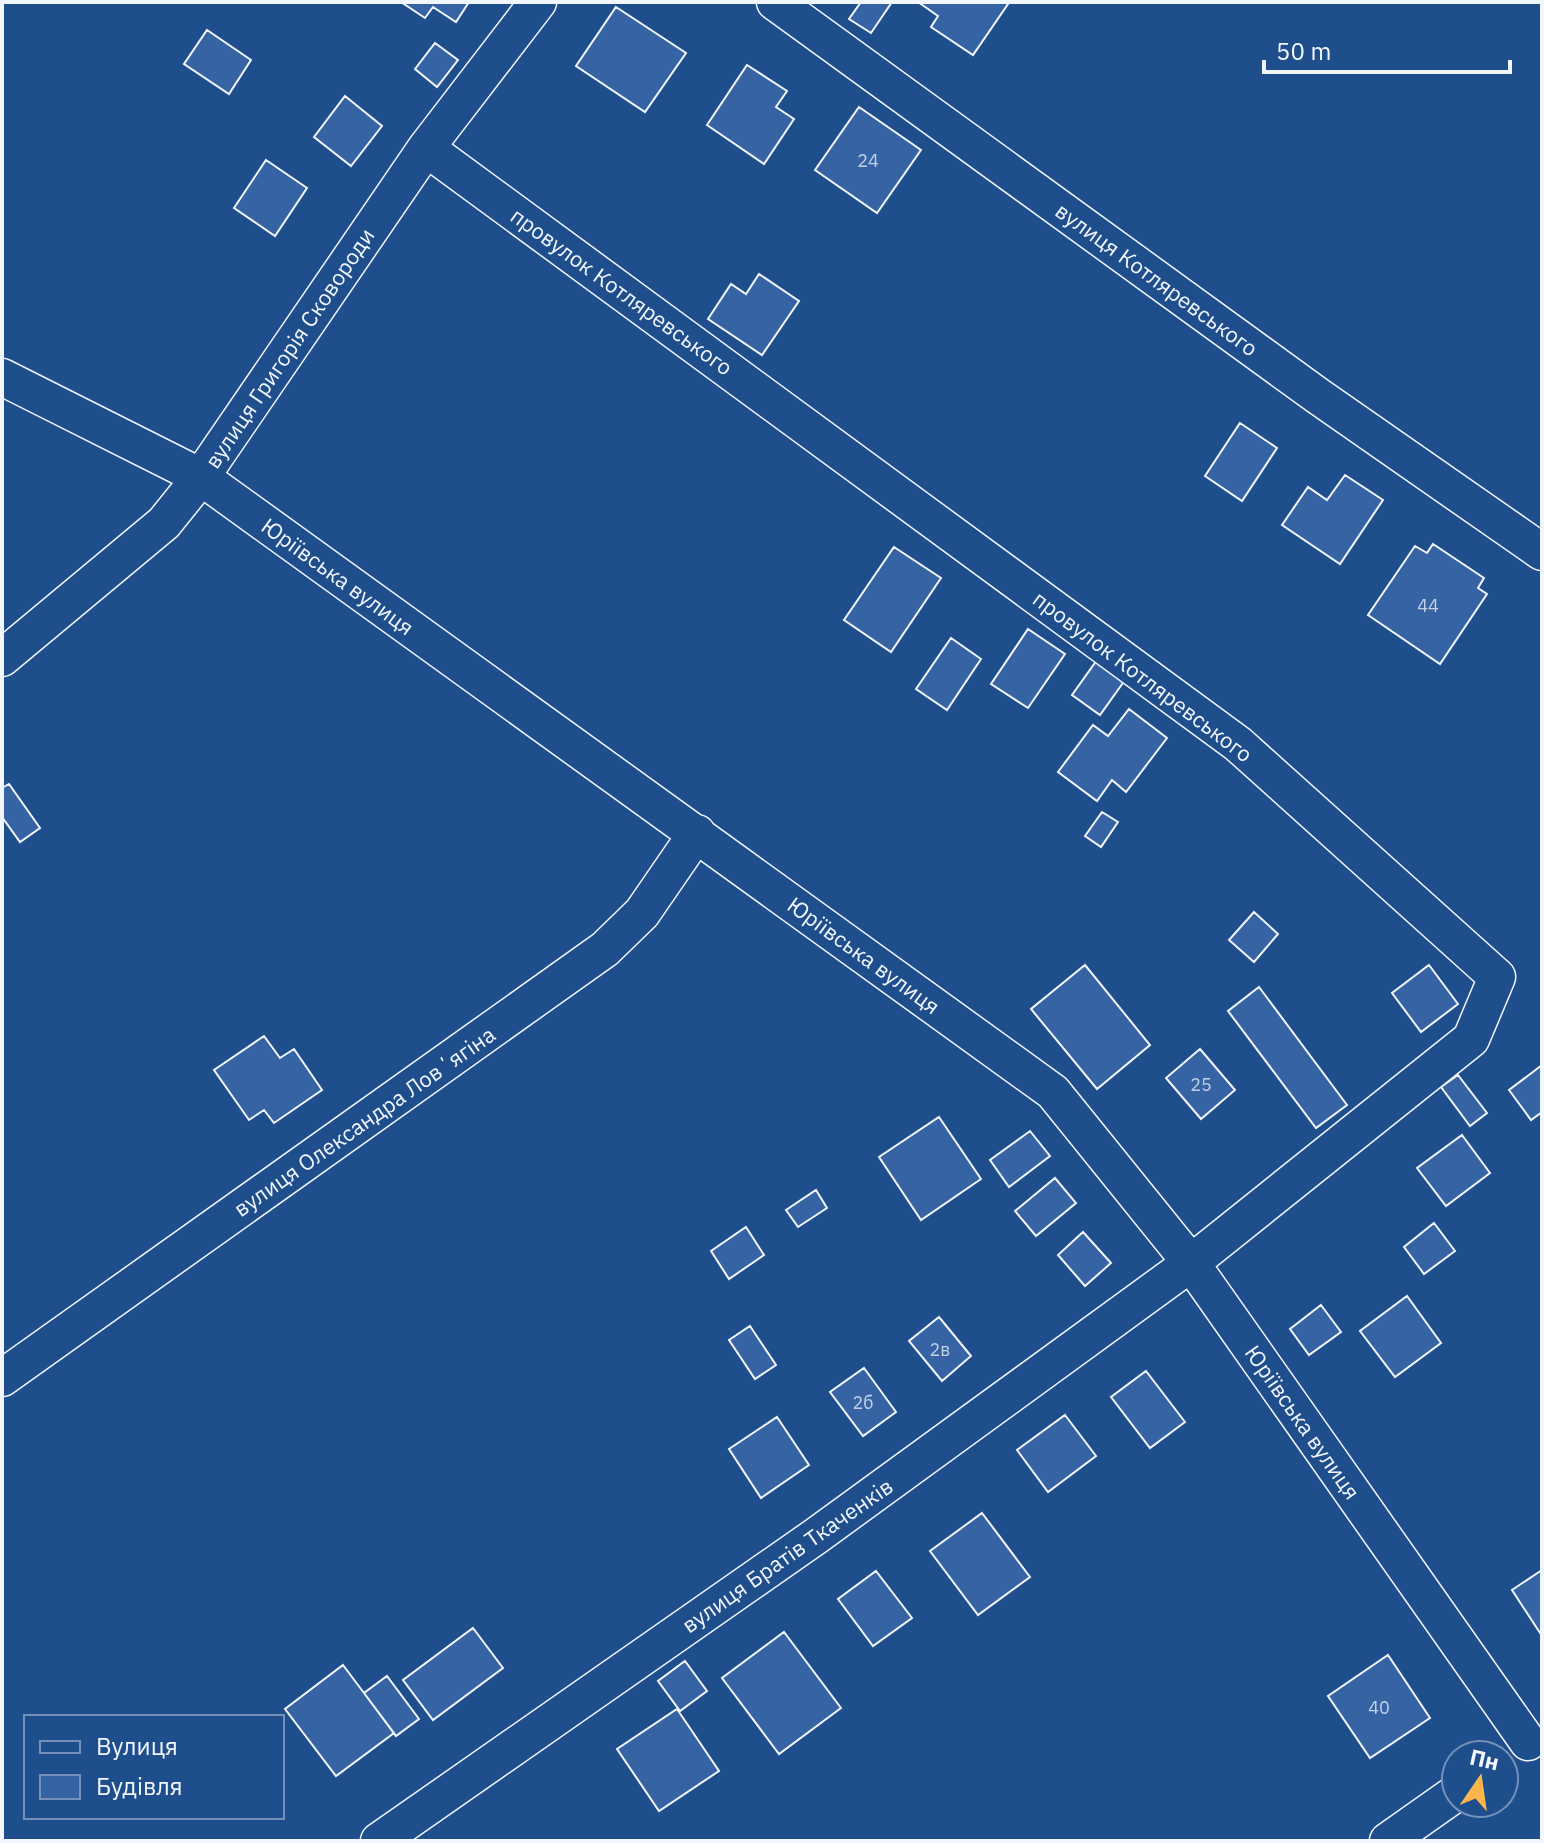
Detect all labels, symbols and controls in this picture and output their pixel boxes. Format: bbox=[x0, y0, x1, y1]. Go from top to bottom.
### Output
scale bar bbox=[1264, 24, 1510, 74]
text: 50 m bbox=[1276, 35, 1331, 67]
house number: 24 bbox=[857, 149, 879, 172]
street label: вулиця Котляревського bbox=[1050, 196, 1264, 362]
street label: провулок Котляревського bbox=[505, 201, 739, 381]
street label: вулиця Григорія Сковороди bbox=[198, 222, 380, 474]
street label: Юріївська вулиця bbox=[256, 511, 420, 641]
street label: провулок Котляревського bbox=[1027, 584, 1259, 768]
house number: 44 bbox=[1417, 594, 1439, 617]
street label: Юріївська вулиця bbox=[782, 890, 946, 1020]
street label: вулиця Олександра Ловʼягіна bbox=[228, 1019, 501, 1223]
house number: 25 bbox=[1190, 1073, 1212, 1096]
house number: 2в bbox=[930, 1338, 950, 1361]
street label: Юріївська вулиця bbox=[1239, 1339, 1367, 1505]
house number: 2б bbox=[853, 1391, 873, 1414]
street label: вулиця Братів Ткаченків bbox=[676, 1471, 898, 1639]
house number: 40 bbox=[1368, 1696, 1390, 1719]
legend bbox=[24, 1715, 284, 1819]
text: Вулиця bbox=[96, 1730, 178, 1762]
north arrow bbox=[1440, 1739, 1520, 1819]
text: Пн bbox=[1467, 1742, 1502, 1776]
text: Будівля bbox=[96, 1770, 183, 1802]

